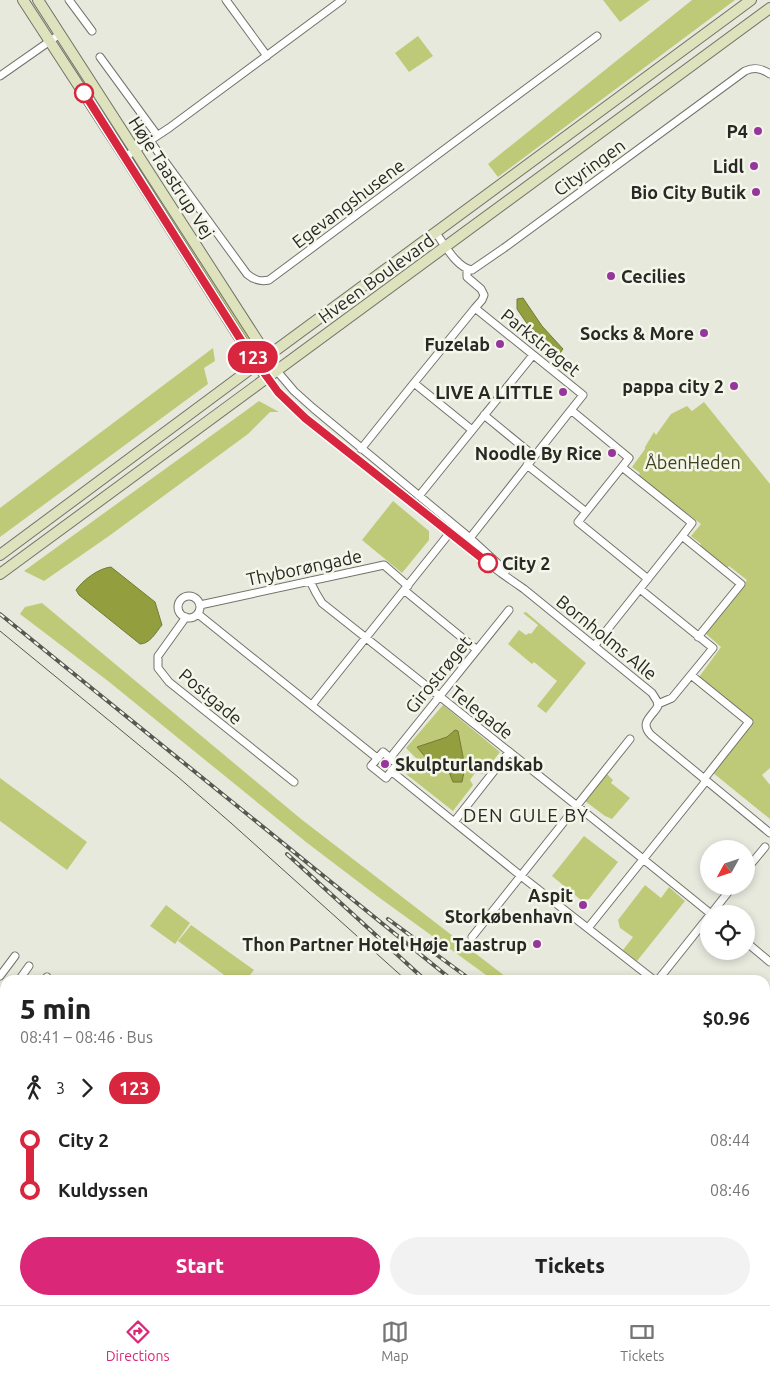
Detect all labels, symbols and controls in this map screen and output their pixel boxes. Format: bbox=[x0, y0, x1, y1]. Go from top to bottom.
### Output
unlabelled marker bbox=[74, 83, 94, 103]
street label: Høje Taastrup Vej bbox=[125, 112, 219, 242]
place label: P4 bbox=[726, 121, 748, 141]
marker: P4 bbox=[752, 125, 764, 137]
street label: Cityringen bbox=[549, 134, 629, 200]
street label: Egevangshusene bbox=[288, 154, 408, 252]
place label: Lidl bbox=[713, 156, 745, 176]
marker: Lidl bbox=[748, 160, 760, 172]
place label: Bio City Butik bbox=[630, 182, 746, 202]
marker: Bio City Butik bbox=[750, 186, 762, 198]
street label: Hveen Boulevard bbox=[314, 229, 438, 327]
place label: Cecilies bbox=[621, 266, 686, 286]
marker: Cecilies bbox=[605, 270, 617, 282]
street label: Parkstrøget bbox=[498, 304, 584, 380]
place label: Socks & More bbox=[580, 323, 694, 343]
marker: Socks & More bbox=[698, 327, 710, 339]
place label: Fuzelab bbox=[425, 334, 490, 354]
marker: Fuzelab bbox=[494, 338, 506, 350]
line badge: 123 bbox=[224, 341, 282, 373]
text: 123 bbox=[238, 347, 268, 367]
place label: pappa city 2 bbox=[622, 376, 724, 396]
marker: pappa city 2 bbox=[728, 380, 740, 392]
place label: LIVE A LITTLE bbox=[435, 382, 553, 402]
marker: LIVE A LITTLE bbox=[557, 386, 569, 398]
place label: Noodle By Rice bbox=[475, 443, 602, 463]
marker: Noodle By Rice bbox=[606, 447, 618, 459]
park label: ÅbenHeden bbox=[645, 452, 741, 472]
street label: Thyborøngade bbox=[244, 545, 364, 589]
marker: City 2 bbox=[478, 553, 498, 573]
place label: City 2 bbox=[502, 553, 550, 573]
street label: Bornholms Alle bbox=[553, 590, 661, 684]
street label: Girostrøget bbox=[401, 631, 475, 717]
street label: Postgade bbox=[175, 664, 247, 728]
street label: Telegade bbox=[447, 681, 517, 743]
place label: Skulpturlandskab bbox=[395, 754, 543, 774]
marker: Skulpturlandskab bbox=[379, 758, 391, 770]
district label: DEN GULE BY bbox=[463, 804, 589, 826]
north arrow bbox=[700, 840, 755, 895]
map controls bbox=[700, 840, 755, 960]
place label: Aspit Storkøbenhavn bbox=[445, 885, 573, 926]
marker: Aspit Storkøbenhavn bbox=[577, 899, 589, 911]
button: locate bbox=[700, 905, 755, 960]
place label: Thon Partner Hotel Høje Taastrup bbox=[242, 934, 527, 954]
marker: Thon Partner Hotel Høje Taastrup bbox=[531, 938, 543, 950]
text: 5 min bbox=[20, 993, 91, 1024]
text: $0.96 bbox=[702, 1007, 750, 1029]
text: 08:41 – 08:46 · Bus bbox=[20, 1028, 153, 1046]
icon: walk bbox=[20, 1074, 48, 1102]
icon: forward bbox=[73, 1074, 101, 1102]
text: 123 bbox=[119, 1078, 150, 1098]
text: 3 bbox=[56, 1079, 65, 1097]
text: City 2 bbox=[58, 1129, 109, 1151]
text: 08:44 bbox=[710, 1131, 750, 1149]
text: Kuldyssen bbox=[58, 1179, 148, 1201]
text: 08:46 bbox=[710, 1181, 750, 1199]
button: Start bbox=[20, 1237, 380, 1295]
button: Tickets bbox=[390, 1237, 750, 1295]
tab: Directions bbox=[106, 1318, 170, 1364]
tab: Map bbox=[381, 1318, 409, 1364]
tab: Tickets bbox=[620, 1318, 664, 1364]

